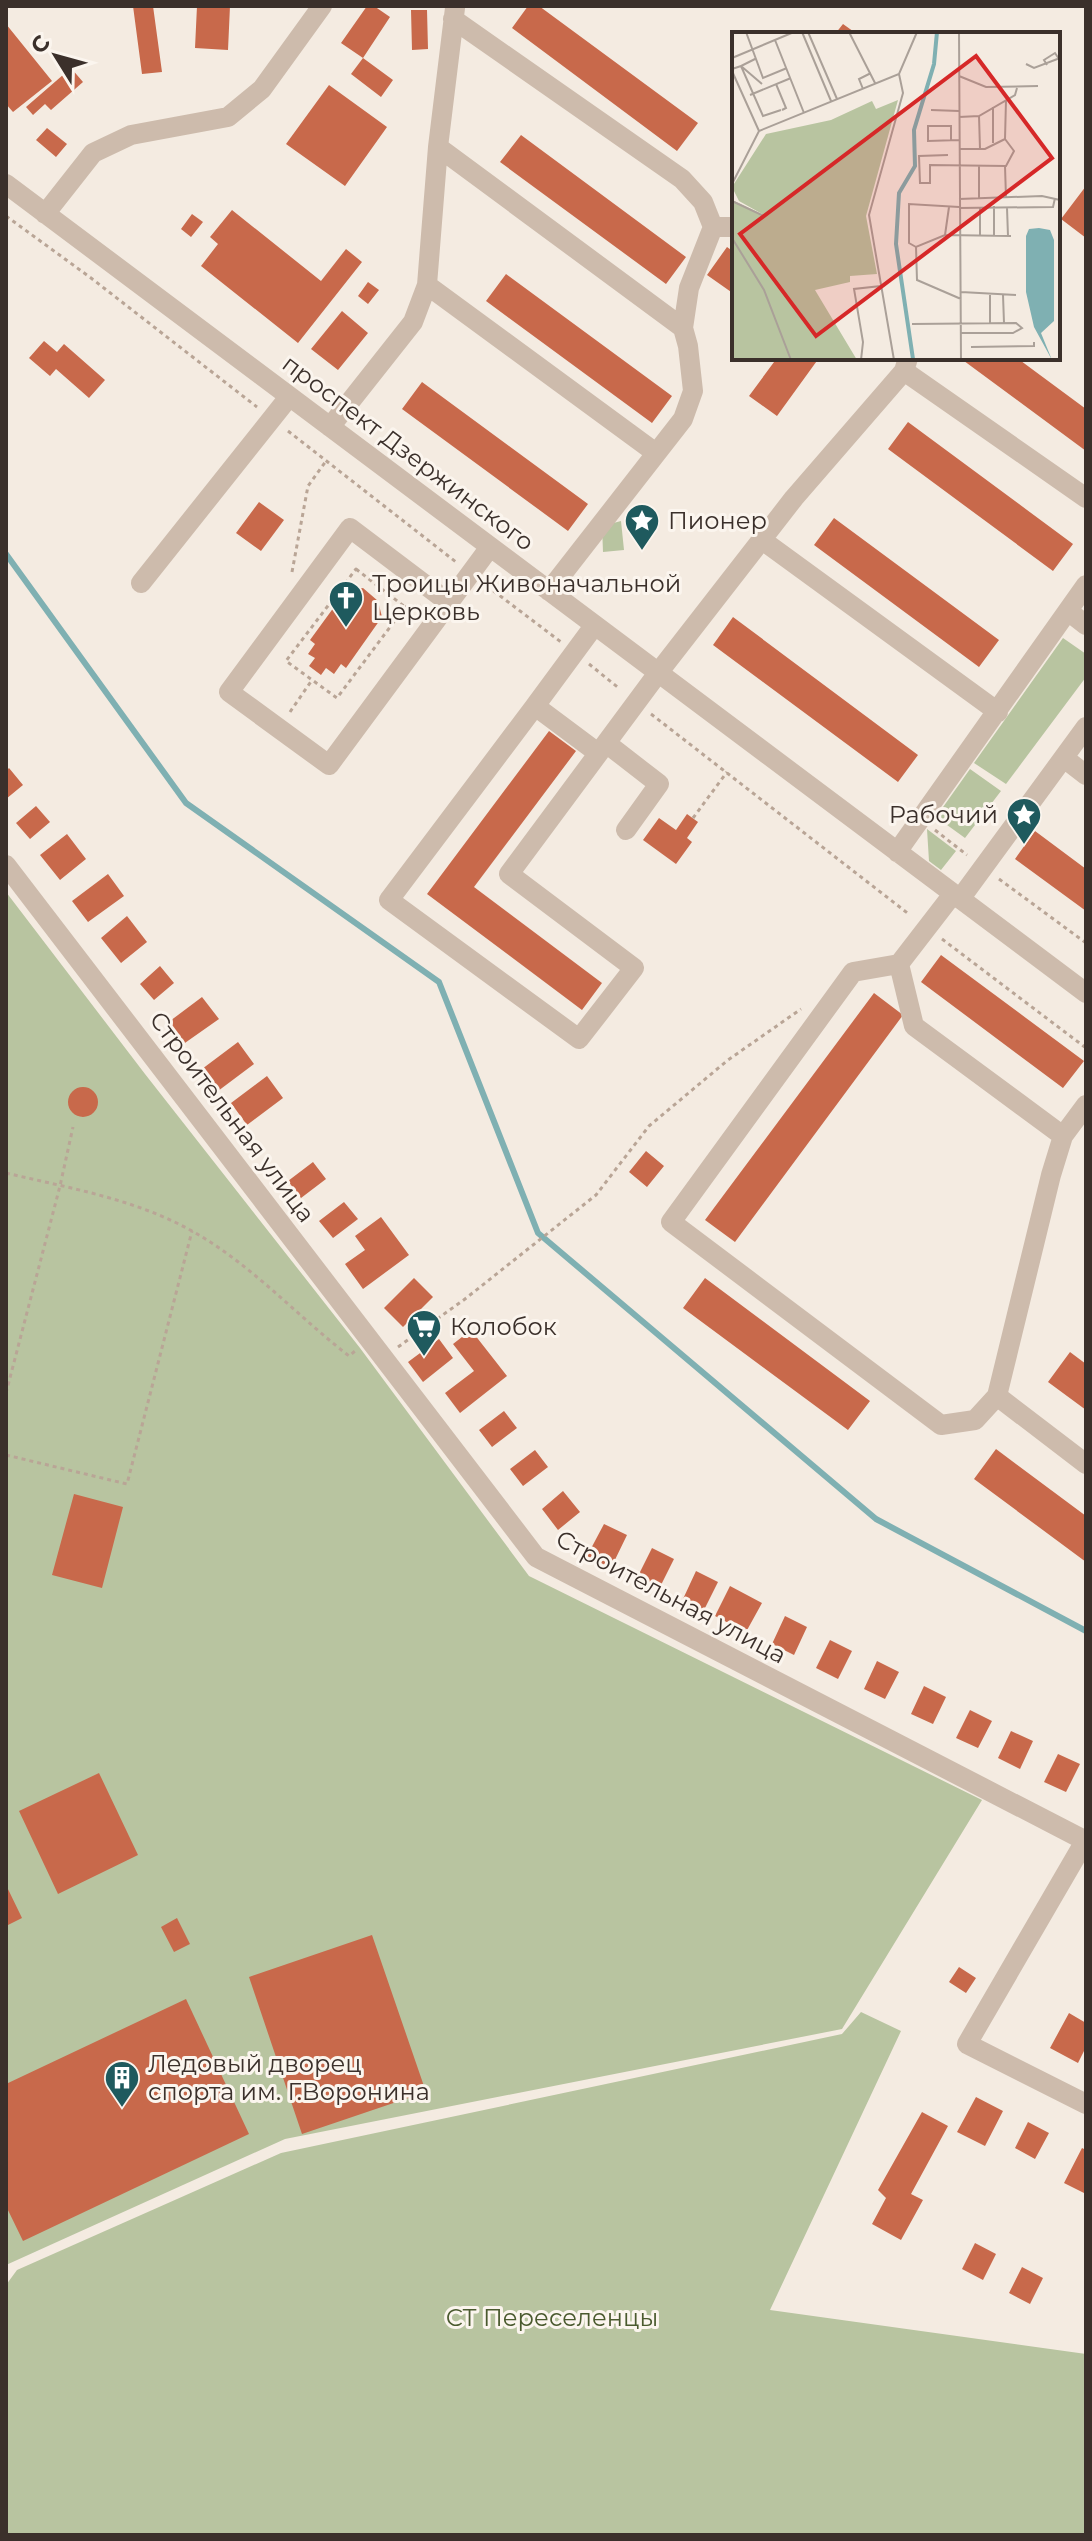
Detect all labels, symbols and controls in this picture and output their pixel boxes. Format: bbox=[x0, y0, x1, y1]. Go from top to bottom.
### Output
north arrow bbox=[16, 16, 96, 96]
text: С bbox=[25, 30, 56, 59]
inset map bbox=[732, 32, 1060, 360]
street label: проспект Дзержинского bbox=[277, 349, 540, 557]
place icon: Пионер bbox=[623, 502, 661, 552]
place label: Пионер bbox=[668, 506, 767, 535]
place label: Троицы Живоначальной Церковь bbox=[372, 569, 681, 626]
church icon: Троицы Живоначальной Церковь bbox=[327, 579, 365, 629]
place icon: Рабочий bbox=[1005, 796, 1043, 846]
place label: Рабочий bbox=[889, 800, 998, 829]
street label: Строительная улица bbox=[144, 1006, 321, 1228]
supermarket icon: Колобок bbox=[405, 1308, 443, 1358]
place label: Колобок bbox=[450, 1312, 557, 1341]
street label: Строительная улица bbox=[551, 1524, 791, 1670]
place label: Ледовый дворец спорта им. Г.Воронина bbox=[148, 2049, 430, 2106]
building icon: Ледовый дворец спорта им. Г.Воронина bbox=[103, 2059, 141, 2109]
park label: СТ Переселенцы bbox=[446, 2303, 658, 2332]

